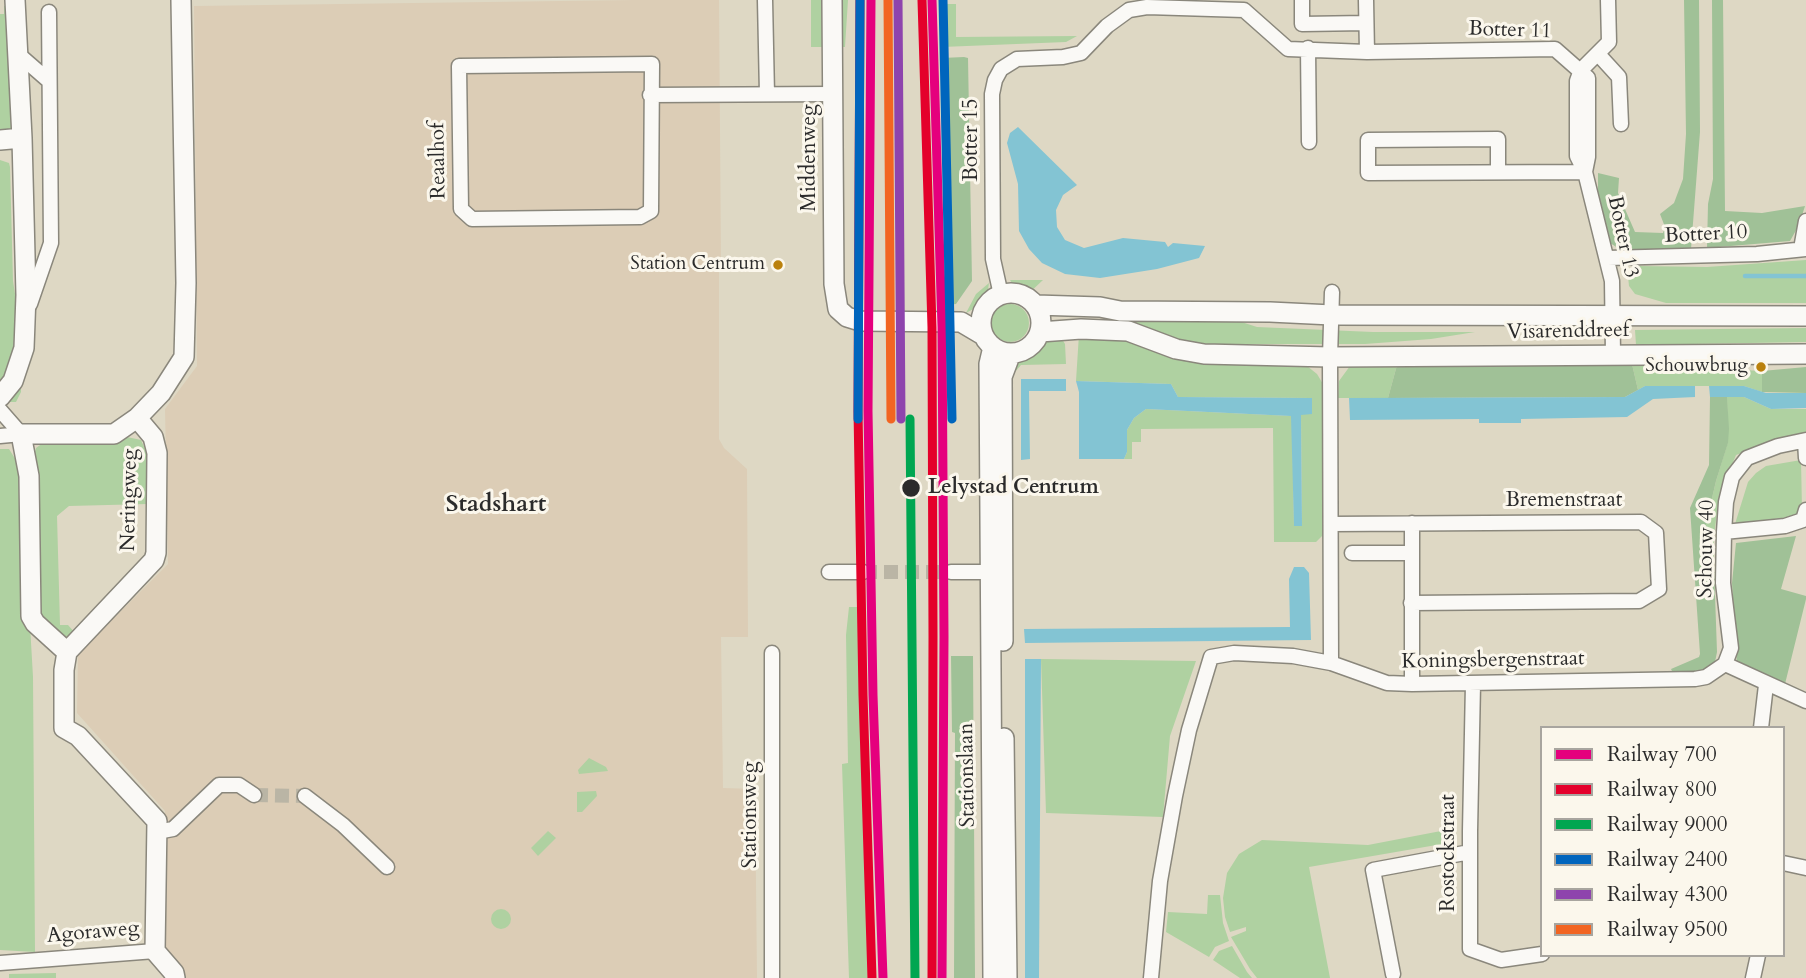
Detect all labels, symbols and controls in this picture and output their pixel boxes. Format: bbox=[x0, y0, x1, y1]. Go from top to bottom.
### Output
street label: Botter 11 bbox=[1468, 17, 1552, 45]
street label: Botter 15 bbox=[959, 98, 985, 182]
street label: Middenweg bbox=[797, 104, 823, 212]
street label: Reaalhof bbox=[426, 122, 452, 200]
street label: Botter 13 bbox=[1601, 194, 1643, 280]
street label: Botter 10 bbox=[1664, 220, 1748, 250]
place label: Station Centrum bbox=[630, 254, 765, 276]
marker: Station Centrum bbox=[771, 258, 785, 272]
street label: Visarenddreef bbox=[1507, 318, 1629, 346]
place label: Schouwbrug bbox=[1645, 356, 1748, 378]
marker: Schouwbrug bbox=[1754, 360, 1768, 374]
street label: Neringweg bbox=[117, 448, 143, 552]
place label: Lelystad Centrum bbox=[928, 475, 1099, 501]
marker: Lelystad Centrum bbox=[900, 477, 922, 499]
street label: Bremenstraat bbox=[1506, 488, 1622, 514]
district label: Stadshart bbox=[446, 491, 546, 519]
street label: Schouw 40 bbox=[1694, 500, 1720, 598]
street label: Koningsbergenstraat bbox=[1401, 647, 1585, 675]
street label: Stationslaan bbox=[954, 723, 982, 827]
legend bbox=[1540, 726, 1785, 957]
text: Railway 700 bbox=[1607, 740, 1717, 769]
street label: Stationsweg bbox=[738, 761, 764, 869]
text: Railway 800 bbox=[1607, 775, 1717, 804]
street label: Rostockstraat bbox=[1436, 794, 1462, 912]
text: Railway 9000 bbox=[1607, 810, 1728, 839]
text: Railway 2400 bbox=[1607, 845, 1728, 874]
text: Railway 4300 bbox=[1607, 880, 1728, 909]
text: Railway 9500 bbox=[1607, 915, 1728, 944]
street label: Agoraweg bbox=[46, 916, 140, 950]

